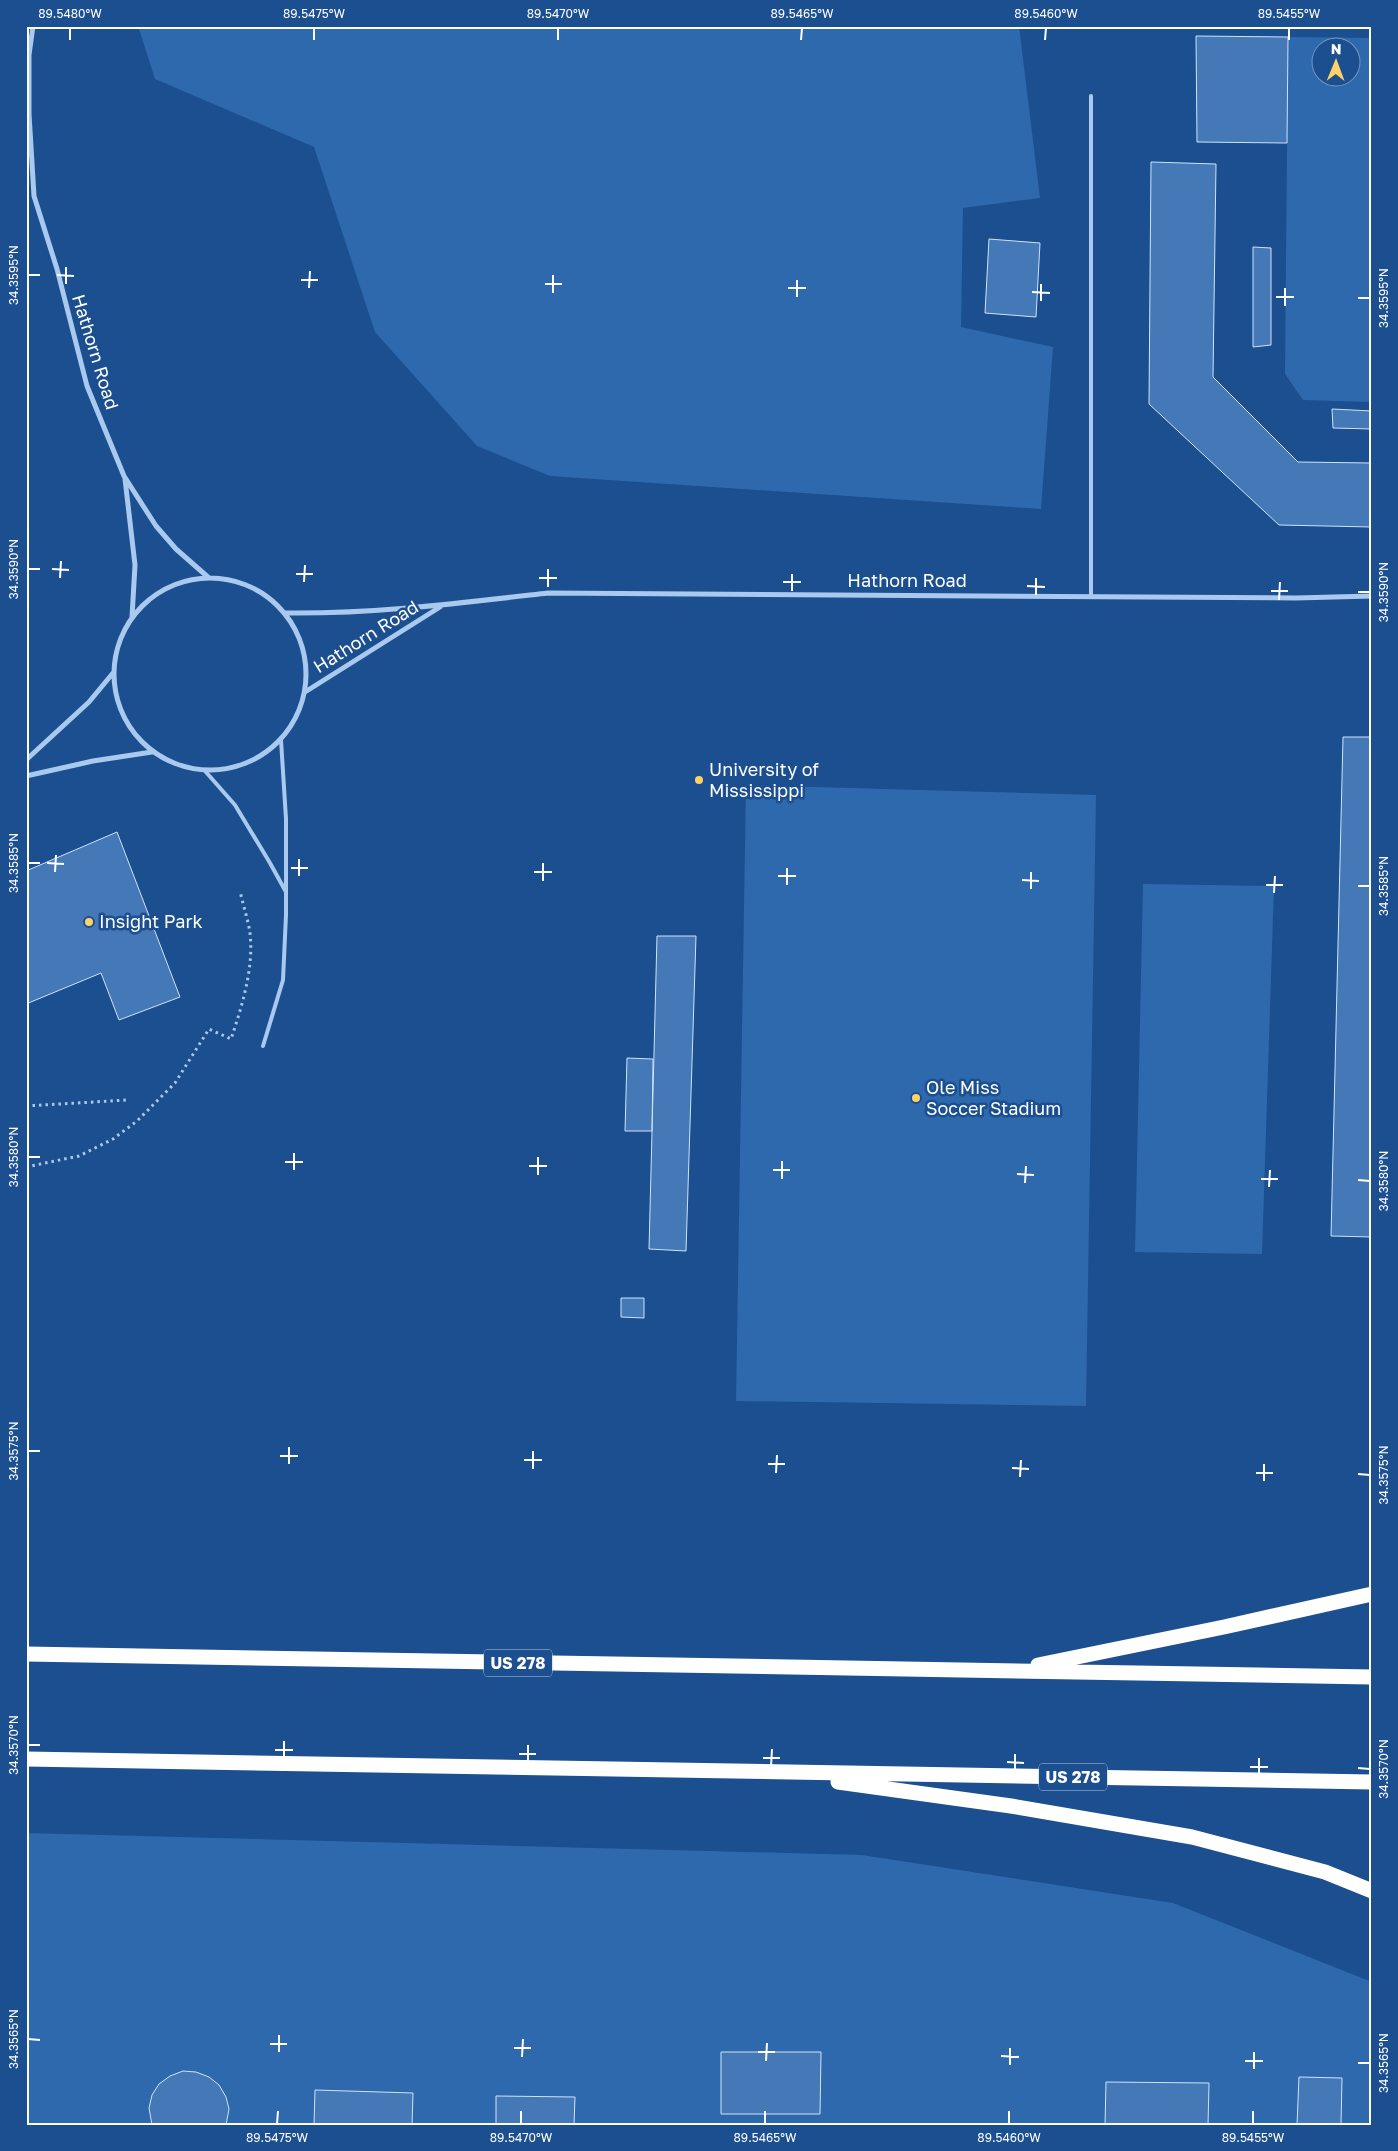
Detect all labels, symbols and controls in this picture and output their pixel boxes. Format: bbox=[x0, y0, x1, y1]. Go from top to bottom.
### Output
text: 89.5480°W bbox=[38, 6, 102, 21]
text: 89.5475°W bbox=[283, 6, 345, 21]
text: 89.5470°W bbox=[527, 6, 590, 21]
text: 89.5465°W bbox=[771, 6, 834, 21]
text: 89.5460°W bbox=[1014, 6, 1078, 21]
text: 89.5455°W bbox=[1258, 6, 1321, 21]
north arrow bbox=[1310, 38, 1360, 88]
text: N bbox=[1331, 40, 1342, 57]
text: 34.3595°N bbox=[6, 245, 21, 305]
text: 34.3595°N bbox=[1376, 268, 1391, 328]
street label: Hathorn Road bbox=[68, 291, 124, 412]
text: 34.3590°N bbox=[6, 539, 21, 599]
text: 34.3590°N bbox=[1376, 562, 1391, 622]
street label: Hathorn Road bbox=[847, 569, 967, 591]
street label: Hathorn Road bbox=[309, 595, 422, 677]
place label: University of Mississippi bbox=[709, 758, 819, 801]
marker: University of Mississippi bbox=[693, 774, 705, 786]
text: 34.3585°N bbox=[6, 833, 21, 893]
text: 34.3585°N bbox=[1376, 856, 1391, 916]
place label: Insight Park bbox=[99, 910, 203, 932]
marker: Insight Park bbox=[83, 916, 95, 928]
place label: Ole Miss Soccer Stadium bbox=[926, 1076, 1061, 1119]
marker: Ole Miss Soccer Stadium bbox=[910, 1092, 922, 1104]
text: 34.3580°N bbox=[6, 1127, 21, 1187]
text: 34.3580°N bbox=[1376, 1151, 1391, 1211]
text: 34.3575°N bbox=[6, 1421, 21, 1481]
text: 34.3575°N bbox=[1376, 1445, 1391, 1505]
road number: US 278 bbox=[484, 1650, 552, 1676]
text: 34.3570°N bbox=[6, 1715, 21, 1775]
text: 34.3570°N bbox=[1376, 1739, 1391, 1799]
road number: US 278 bbox=[1039, 1764, 1107, 1790]
text: 34.3565°N bbox=[6, 2009, 21, 2069]
text: 34.3565°N bbox=[1376, 2033, 1391, 2093]
text: 89.5475°W bbox=[246, 2130, 308, 2145]
text: 89.5470°W bbox=[490, 2130, 553, 2145]
text: 89.5465°W bbox=[734, 2130, 797, 2145]
text: 89.5460°W bbox=[977, 2130, 1041, 2145]
text: 89.5455°W bbox=[1222, 2130, 1285, 2145]

